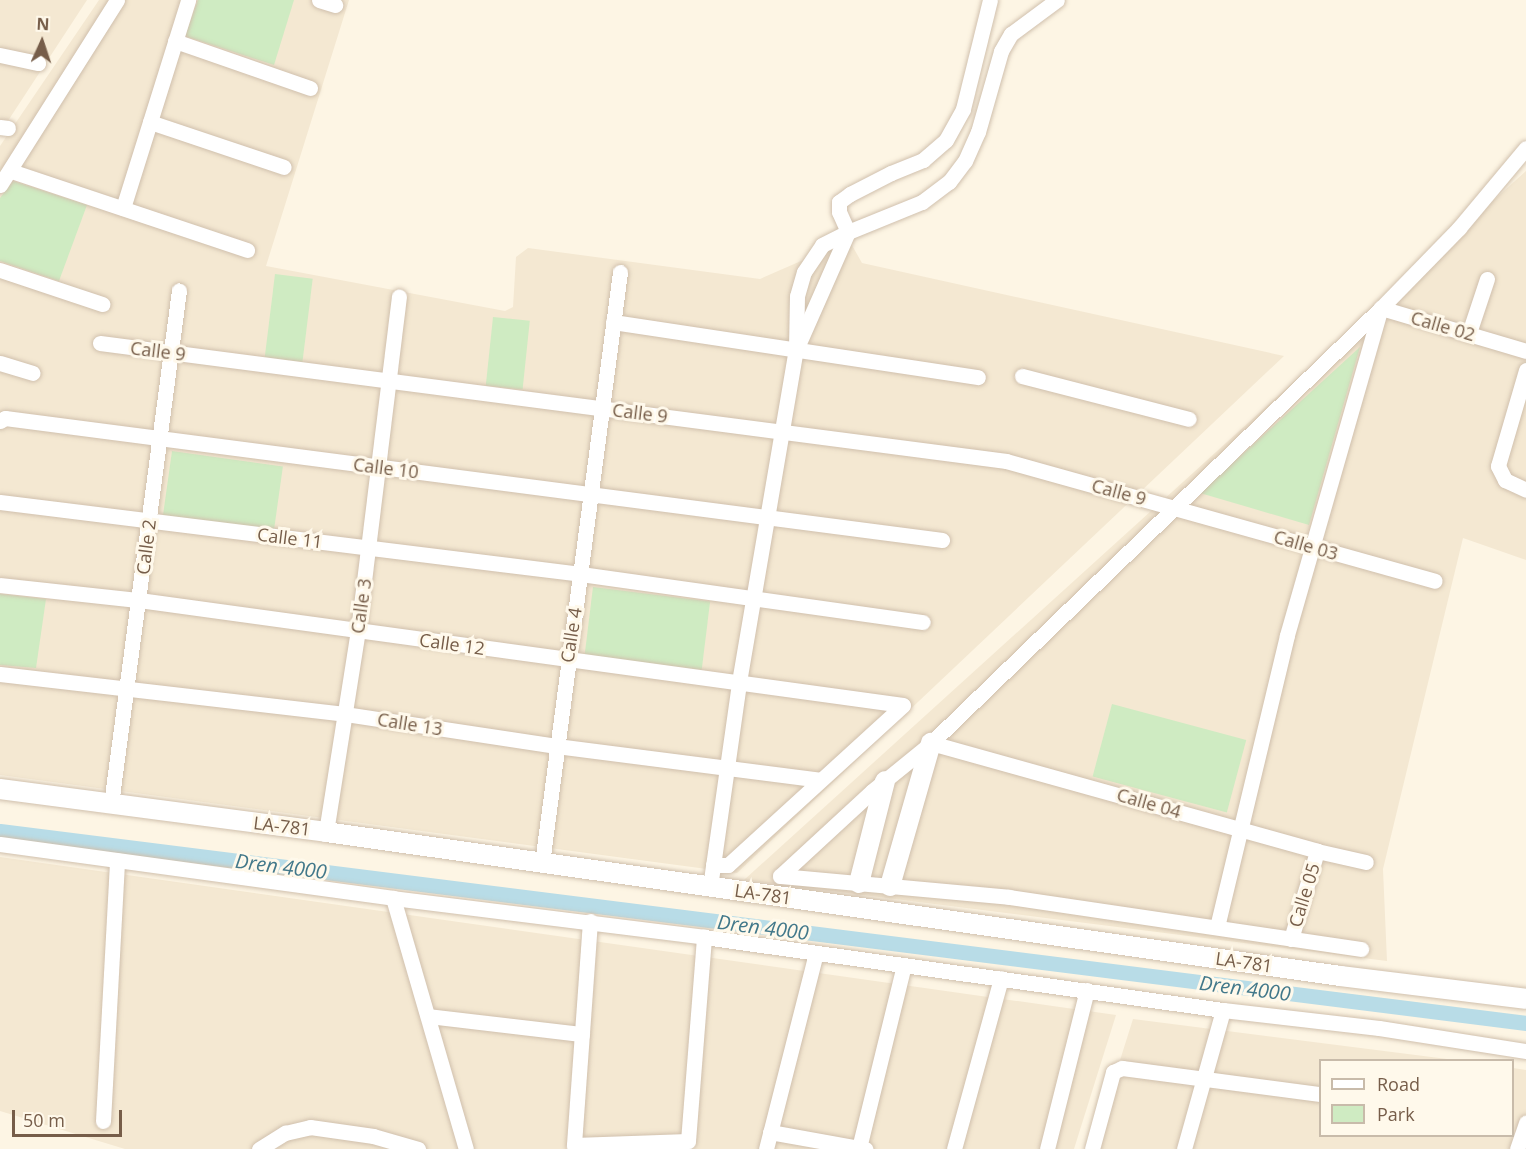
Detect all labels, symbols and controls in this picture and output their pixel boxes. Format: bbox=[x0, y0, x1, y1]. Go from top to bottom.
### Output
north arrow bbox=[12, 12, 72, 72]
text: N bbox=[36, 13, 50, 35]
street label: Calle 02 bbox=[1408, 307, 1478, 345]
street label: Calle 9 bbox=[129, 337, 187, 365]
street label: Calle 9 bbox=[611, 399, 669, 427]
street label: Calle 10 bbox=[352, 453, 420, 483]
street label: Calle 9 bbox=[1089, 474, 1149, 510]
street label: Calle 2 bbox=[132, 518, 160, 576]
street label: Calle 11 bbox=[256, 523, 324, 553]
street label: Calle 03 bbox=[1271, 526, 1341, 564]
street label: Calle 3 bbox=[346, 577, 376, 635]
street label: Calle 4 bbox=[556, 606, 586, 664]
street label: Calle 12 bbox=[418, 629, 486, 659]
street label: Calle 13 bbox=[376, 708, 444, 740]
street label: Calle 04 bbox=[1114, 784, 1184, 822]
street label: LA-781 bbox=[252, 812, 312, 840]
water label: Dren 4000 bbox=[234, 848, 328, 884]
street label: Calle 05 bbox=[1284, 860, 1324, 930]
street label: LA-781 bbox=[733, 879, 793, 909]
water label: Dren 4000 bbox=[716, 909, 810, 945]
street label: LA-781 bbox=[1214, 947, 1274, 977]
water label: Dren 4000 bbox=[1198, 970, 1292, 1006]
legend bbox=[1319, 1059, 1514, 1137]
text: Road bbox=[1377, 1072, 1420, 1096]
scale bar bbox=[15, 1098, 124, 1136]
text: Park bbox=[1377, 1102, 1415, 1126]
text: 50 m bbox=[23, 1108, 65, 1132]

